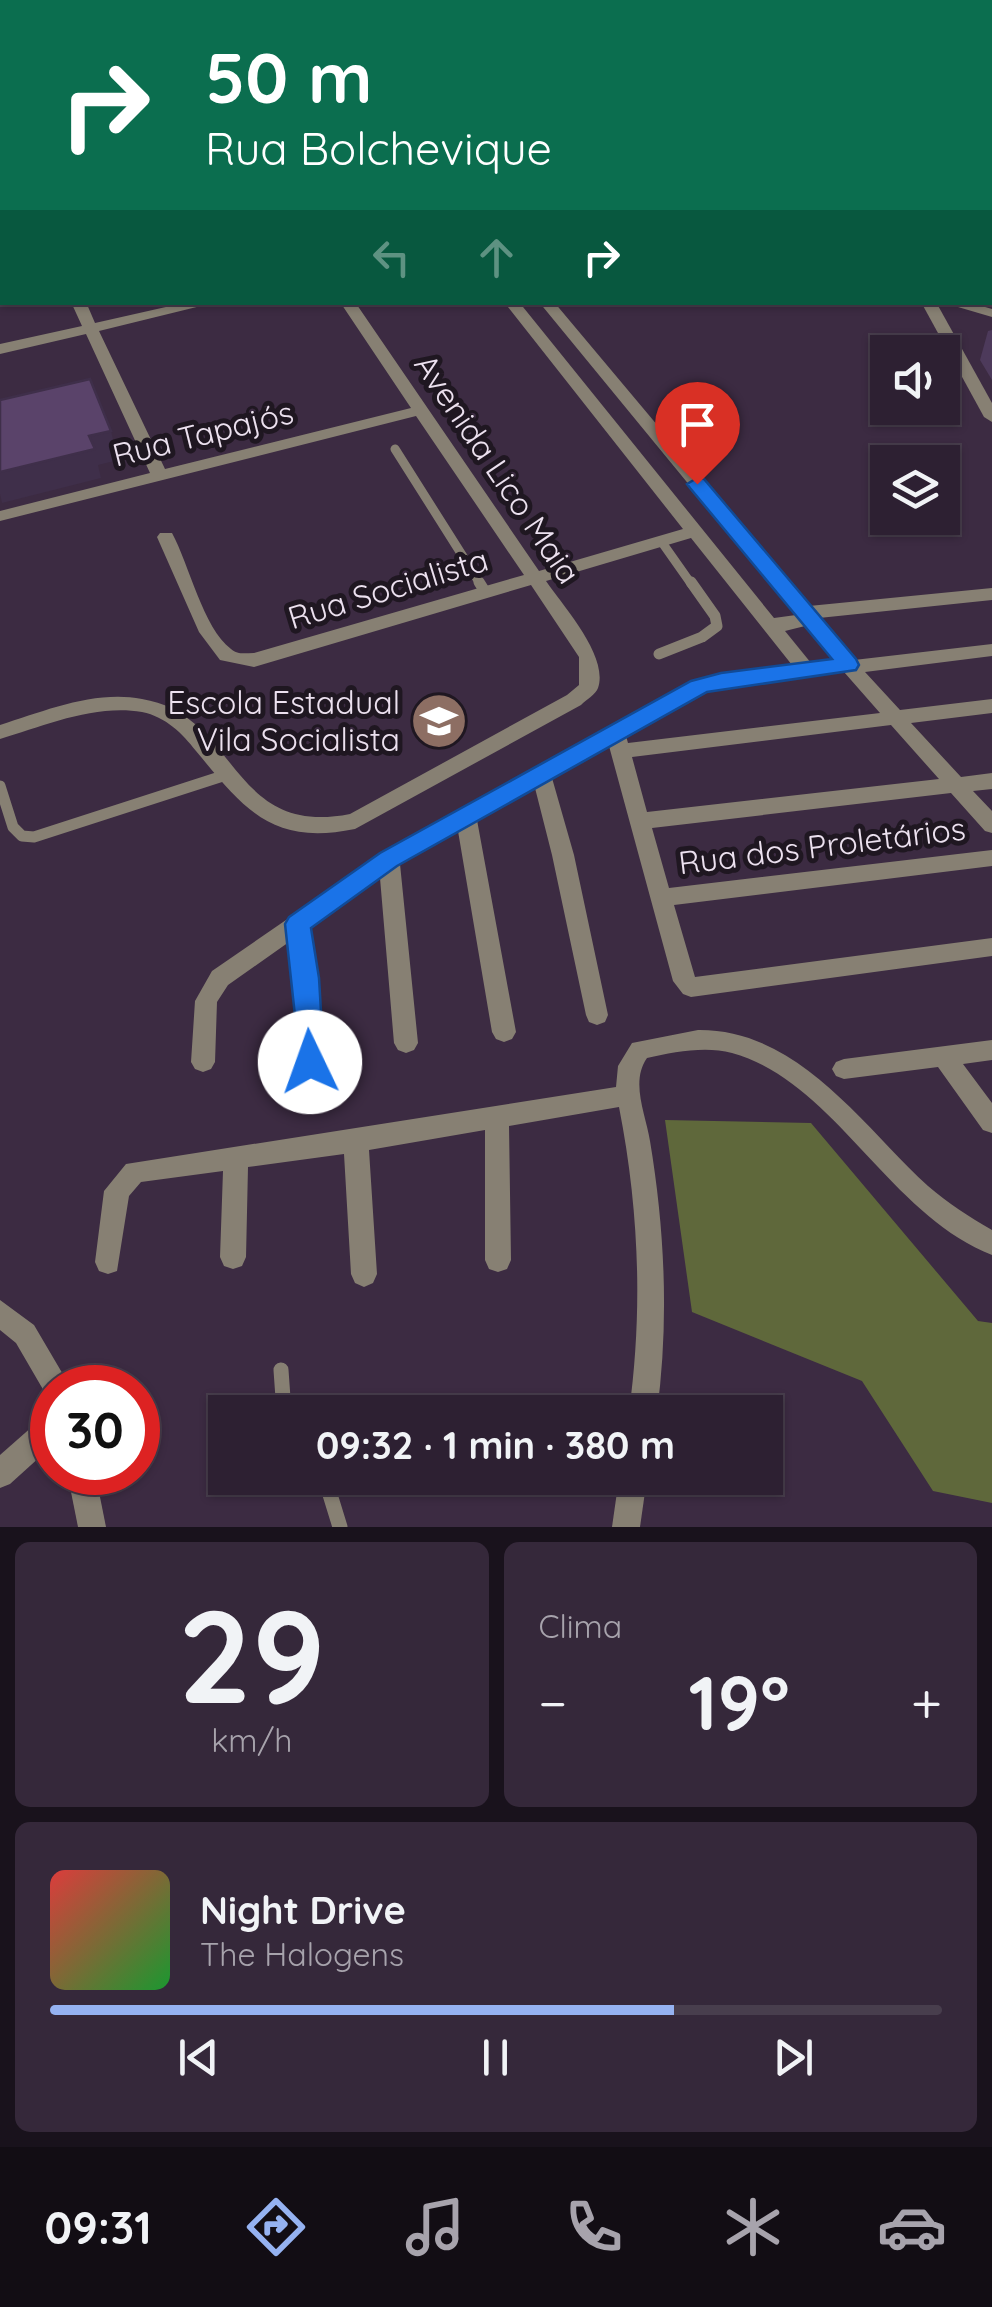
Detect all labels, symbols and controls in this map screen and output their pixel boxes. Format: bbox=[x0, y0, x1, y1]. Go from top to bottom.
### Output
text: 50 m bbox=[205, 33, 372, 121]
icon: right bbox=[40, 40, 170, 170]
text: Rua Bolchevique bbox=[205, 120, 552, 176]
icon: left bbox=[364, 230, 419, 285]
icon: ahead bbox=[469, 230, 524, 285]
icon: right bbox=[574, 230, 629, 285]
map controls bbox=[870, 335, 960, 535]
button: sound bbox=[870, 335, 960, 425]
street label: Avenida Lico Maia bbox=[406, 346, 589, 591]
pin bbox=[655, 382, 740, 485]
street label: Rua Tapajós bbox=[108, 391, 297, 475]
icon: arrive bbox=[670, 397, 725, 452]
button: layers bbox=[870, 445, 960, 535]
street label: Rua Socialista bbox=[283, 539, 493, 637]
place label: Escola Estadual Vila Socialista bbox=[167, 682, 400, 759]
school or university icon: Escola Estadual Vila Socialista bbox=[409, 691, 469, 751]
street label: Rua dos Proletários bbox=[676, 808, 968, 882]
position arrow bbox=[258, 1010, 362, 1114]
speed limit sign: 30 bbox=[30, 1365, 160, 1495]
text: 09:32 · 1 min · 380 m bbox=[316, 1421, 675, 1469]
text: 29 bbox=[178, 1573, 326, 1736]
text: Clima bbox=[539, 1606, 622, 1646]
text: 19° bbox=[688, 1655, 790, 1749]
text: − bbox=[539, 1668, 567, 1737]
text: + bbox=[911, 1668, 942, 1737]
text: km/h bbox=[211, 1720, 292, 1760]
text: Night Drive bbox=[200, 1886, 406, 1934]
text: The Halogens bbox=[200, 1934, 404, 1974]
icon: previous bbox=[171, 2030, 226, 2085]
icon: pause bbox=[468, 2030, 523, 2085]
icon: next bbox=[766, 2030, 821, 2085]
icon: directions bbox=[241, 2192, 311, 2262]
icon: music bbox=[400, 2192, 470, 2262]
icon: phone bbox=[559, 2192, 629, 2262]
icon: climate bbox=[718, 2192, 788, 2262]
icon: car bbox=[877, 2192, 947, 2262]
text: 09:31 bbox=[45, 2199, 152, 2255]

